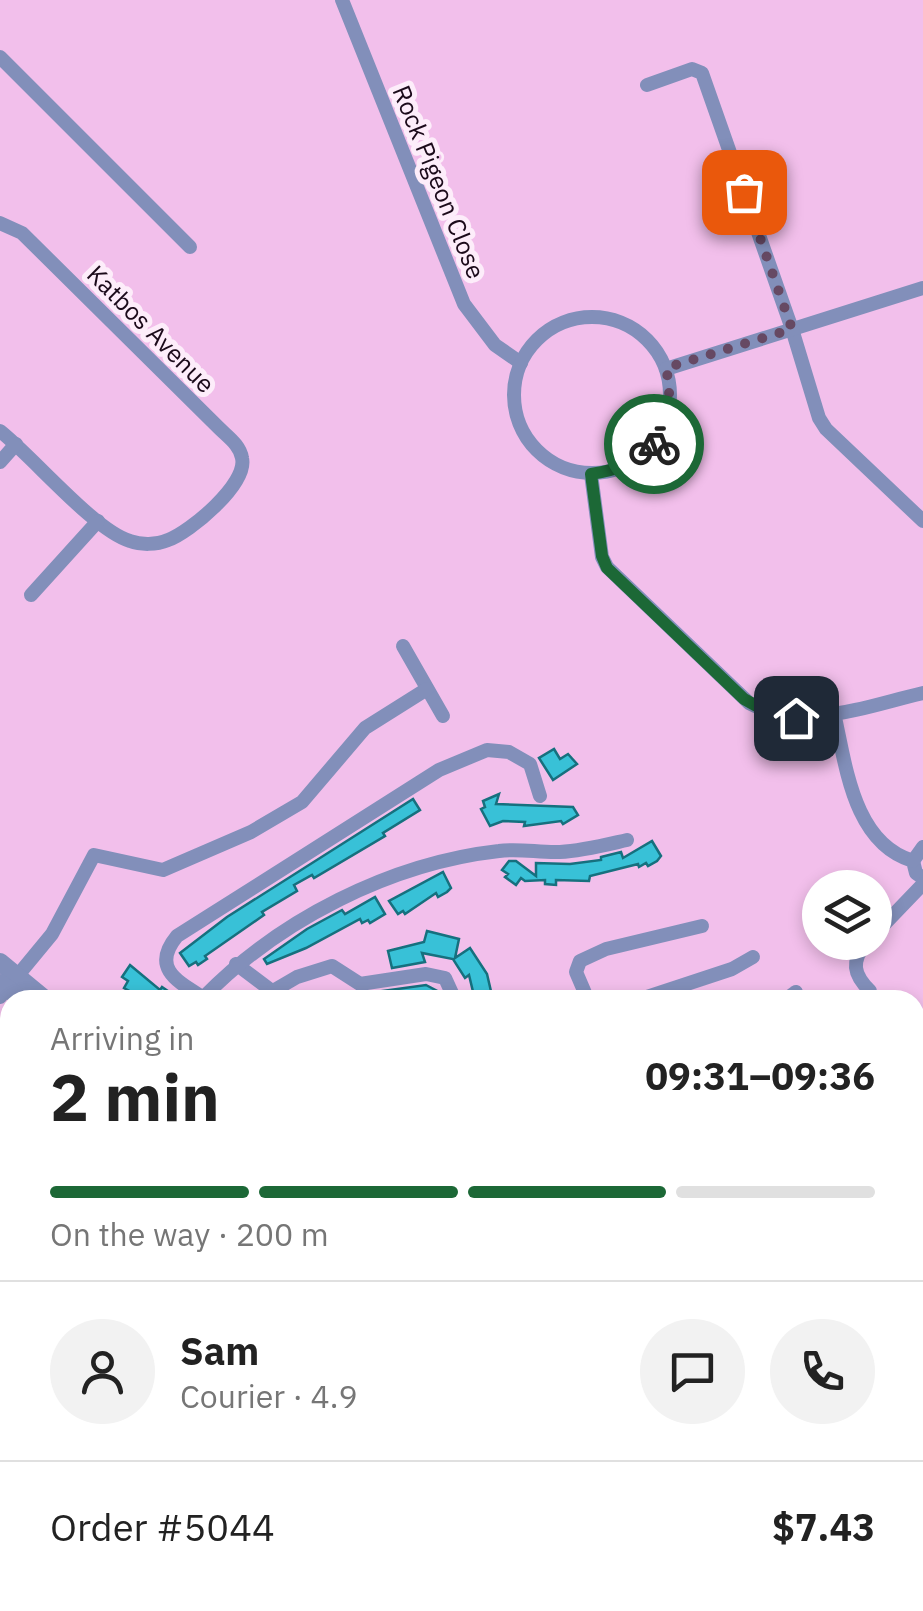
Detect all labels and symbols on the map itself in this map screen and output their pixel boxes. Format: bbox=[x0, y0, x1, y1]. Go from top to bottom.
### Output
street label: Rock Pigeon Close bbox=[386, 80, 493, 283]
pin bbox=[702, 150, 787, 235]
street label: Katbos Avenue bbox=[80, 258, 222, 400]
courier bbox=[604, 394, 704, 494]
pin bbox=[754, 676, 839, 761]

